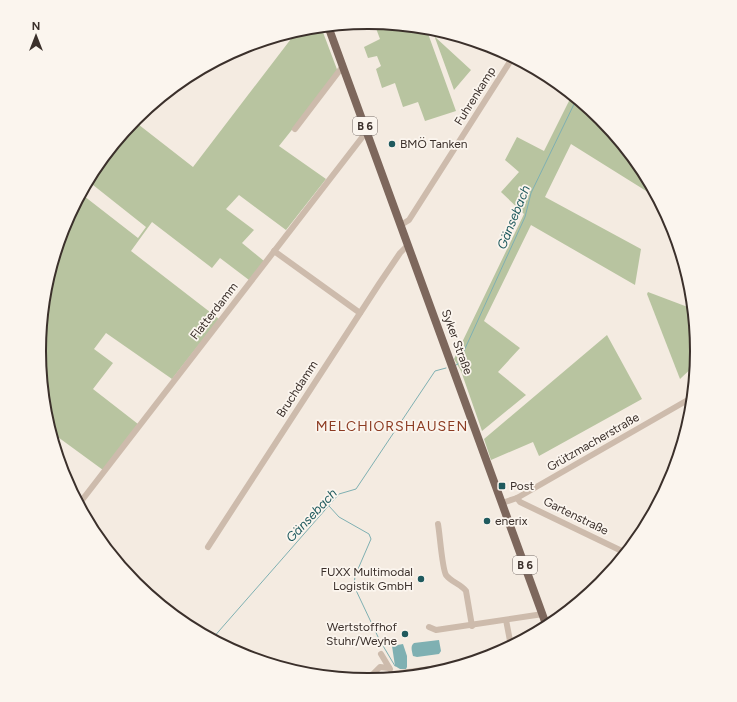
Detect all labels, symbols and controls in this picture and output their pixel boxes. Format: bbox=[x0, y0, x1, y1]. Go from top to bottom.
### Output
north arrow bbox=[16, 16, 56, 56]
text: N bbox=[32, 20, 40, 33]
street label: Fuhrenkamp bbox=[452, 64, 498, 128]
road number: B 6 bbox=[353, 117, 377, 135]
place label: BMÖ Tanken bbox=[400, 137, 468, 151]
marker: BMÖ Tanken bbox=[387, 139, 397, 149]
water label: Gänsebach bbox=[494, 183, 533, 251]
street label: Flatterdamm bbox=[187, 280, 241, 342]
street label: Syker Straße bbox=[439, 307, 475, 377]
street label: Bruchdamm bbox=[273, 358, 321, 420]
street label: Grützmacherstraße bbox=[544, 410, 642, 474]
district label: MELCHIORSHAUSEN bbox=[316, 418, 468, 435]
place label: Post bbox=[510, 479, 534, 493]
marker: Post bbox=[497, 481, 507, 491]
water label: Gänsebach bbox=[283, 486, 340, 545]
street label: Gartenstraße bbox=[541, 494, 611, 538]
place label: enerix bbox=[495, 514, 528, 528]
marker: enerix bbox=[482, 516, 492, 526]
road number: B 6 bbox=[513, 556, 537, 574]
place label: FUXX Multimodal Logistik GmbH bbox=[321, 565, 413, 593]
marker: FUXX Multimodal Logistik GmbH bbox=[416, 574, 426, 584]
place label: Wertstoffhof Stuhr/Weyhe bbox=[326, 620, 398, 648]
marker: Wertstoffhof Stuhr/Weyhe bbox=[400, 629, 410, 639]

